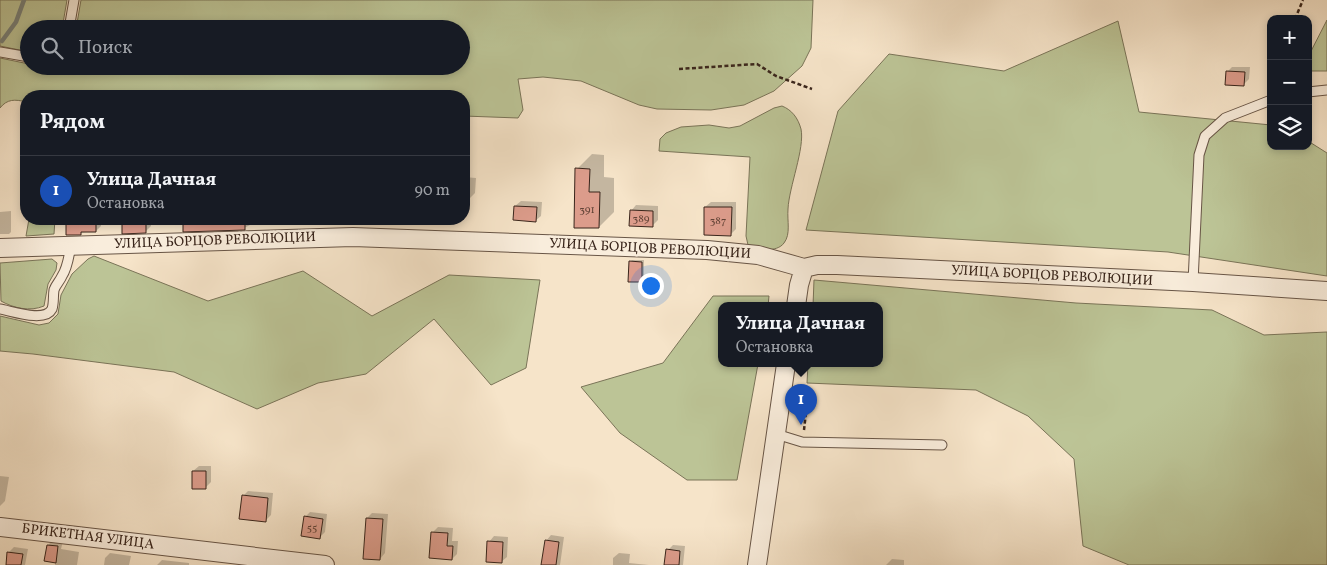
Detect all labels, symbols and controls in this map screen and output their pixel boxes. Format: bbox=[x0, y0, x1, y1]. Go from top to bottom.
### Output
map controls bbox=[1267, 15, 1312, 150]
button: + bbox=[1267, 15, 1312, 60]
search box bbox=[20, 20, 470, 75]
icon: search bbox=[38, 34, 66, 62]
text: Поиск bbox=[78, 35, 132, 61]
button: − bbox=[1267, 60, 1312, 105]
button: layers bbox=[1267, 105, 1312, 150]
text: Рядом bbox=[40, 108, 105, 137]
text: Улица Дачная bbox=[87, 167, 216, 193]
text: 1 bbox=[53, 180, 59, 202]
text: 90 m bbox=[414, 180, 450, 202]
text: Остановка bbox=[87, 193, 165, 215]
house number: 391 bbox=[579, 203, 595, 218]
house number: 389 bbox=[633, 212, 650, 227]
house number: 387 bbox=[710, 214, 726, 229]
street label: УЛИЦА БОРЦОВ РЕВОЛЮЦИИ bbox=[114, 228, 316, 254]
street label: УЛИЦА БОРЦОВ РЕВОЛЮЦИИ bbox=[549, 234, 751, 264]
street label: УЛИЦА БОРЦОВ РЕВОЛЮЦИИ bbox=[951, 261, 1153, 291]
your location bbox=[638, 273, 664, 299]
popup bbox=[718, 302, 883, 367]
text: Улица Дачная bbox=[736, 311, 865, 337]
text: Остановка bbox=[736, 337, 814, 359]
pin: 1 bbox=[785, 384, 817, 425]
street label: БРИКЕТНАЯ УЛИЦА bbox=[21, 519, 155, 555]
house number: 55 bbox=[307, 521, 317, 536]

